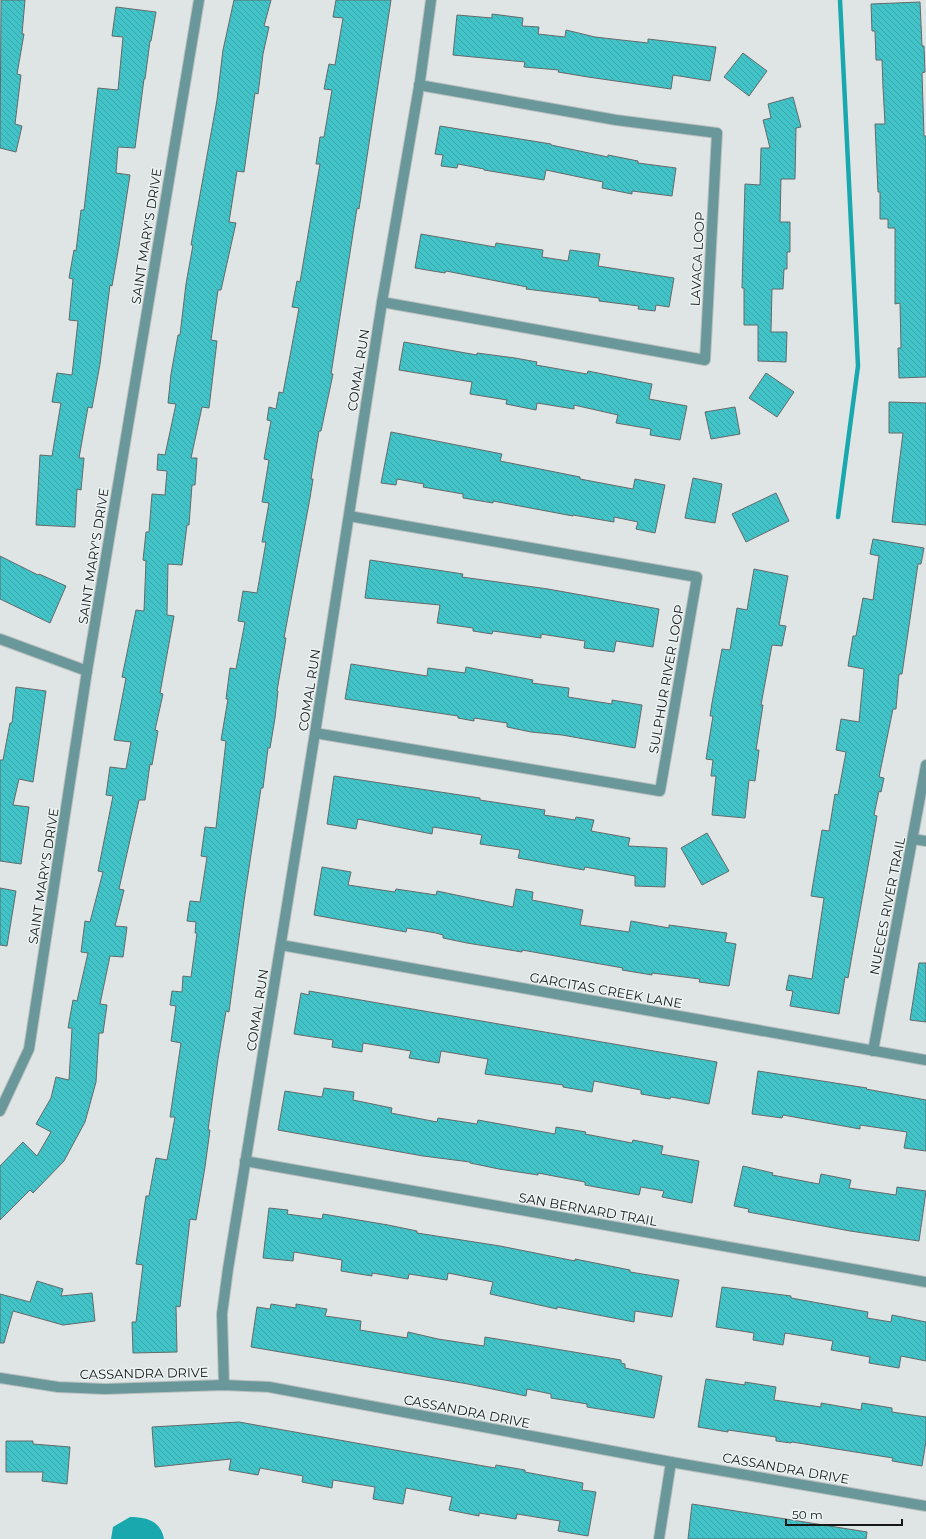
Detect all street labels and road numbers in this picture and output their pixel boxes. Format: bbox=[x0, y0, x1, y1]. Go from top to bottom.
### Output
street label: SAINT MARY'S DRIVE bbox=[127, 167, 165, 305]
street label: LAVACA LOOP bbox=[687, 211, 707, 307]
street label: COMAL RUN bbox=[344, 328, 372, 412]
street label: SAINT MARY'S DRIVE bbox=[74, 487, 112, 625]
street label: SULPHUR RIVER LOOP bbox=[645, 603, 687, 755]
street label: COMAL RUN bbox=[295, 648, 323, 732]
street label: SAINT MARY'S DRIVE bbox=[24, 807, 62, 945]
street label: NUECES RIVER TRAIL bbox=[866, 835, 908, 976]
street label: COMAL RUN bbox=[243, 968, 271, 1052]
street label: GARCITAS CREEK LANE bbox=[529, 969, 683, 1011]
street label: SAN BERNARD TRAIL bbox=[517, 1189, 659, 1229]
street label: CASSANDRA DRIVE bbox=[80, 1364, 208, 1382]
street label: CASSANDRA DRIVE bbox=[402, 1391, 532, 1431]
street label: CASSANDRA DRIVE bbox=[721, 1449, 851, 1487]

